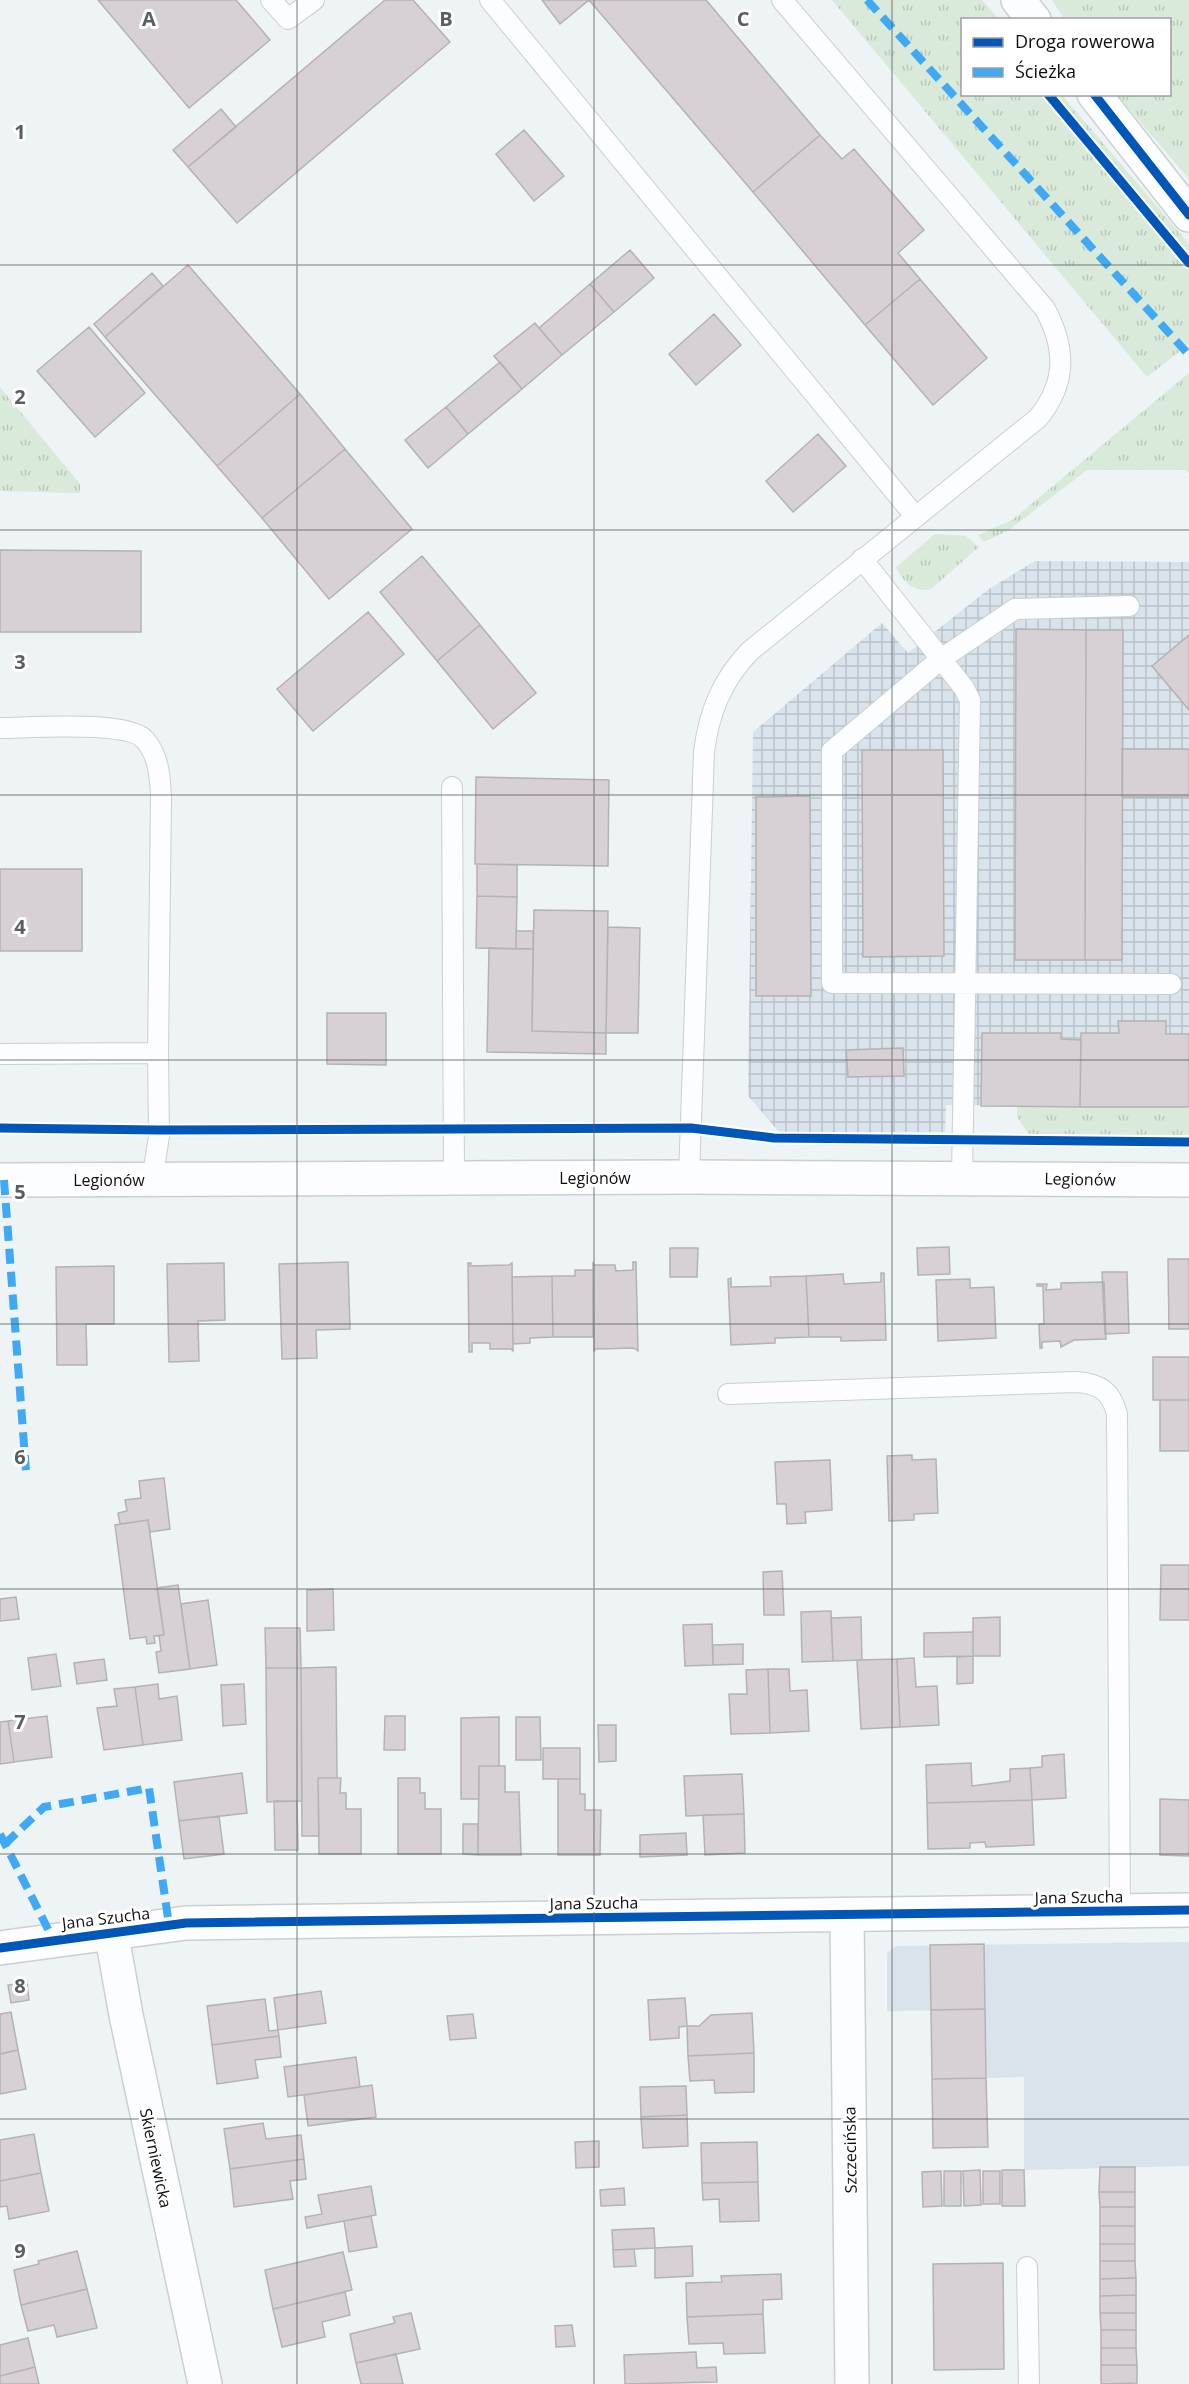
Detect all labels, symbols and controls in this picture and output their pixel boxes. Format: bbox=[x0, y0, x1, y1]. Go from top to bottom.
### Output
text: A bbox=[142, 5, 156, 32]
text: B bbox=[439, 5, 453, 32]
text: C bbox=[737, 5, 750, 32]
legend bbox=[961, 18, 1171, 96]
text: Droga rowerowa bbox=[1015, 29, 1155, 53]
text: Ścieżka bbox=[1015, 59, 1076, 83]
text: 1 bbox=[14, 118, 26, 145]
text: 2 bbox=[14, 383, 26, 410]
text: 3 bbox=[14, 648, 26, 675]
text: 4 bbox=[14, 913, 26, 940]
street label: Legionów bbox=[559, 1167, 631, 1189]
street label: Legionów bbox=[1044, 1167, 1117, 1191]
street label: Legionów bbox=[73, 1169, 145, 1191]
text: 5 bbox=[14, 1178, 26, 1205]
text: 6 bbox=[14, 1443, 26, 1470]
text: 7 bbox=[14, 1708, 26, 1735]
street label: Jana Szucha bbox=[1033, 1885, 1123, 1909]
street label: Jana Szucha bbox=[548, 1891, 638, 1915]
street label: Jana Szucha bbox=[59, 1902, 151, 1935]
text: 8 bbox=[14, 1972, 26, 1999]
street label: Skierniewicka bbox=[135, 2106, 177, 2210]
street label: Szczecińska bbox=[838, 2106, 862, 2194]
text: 9 bbox=[14, 2237, 26, 2264]

